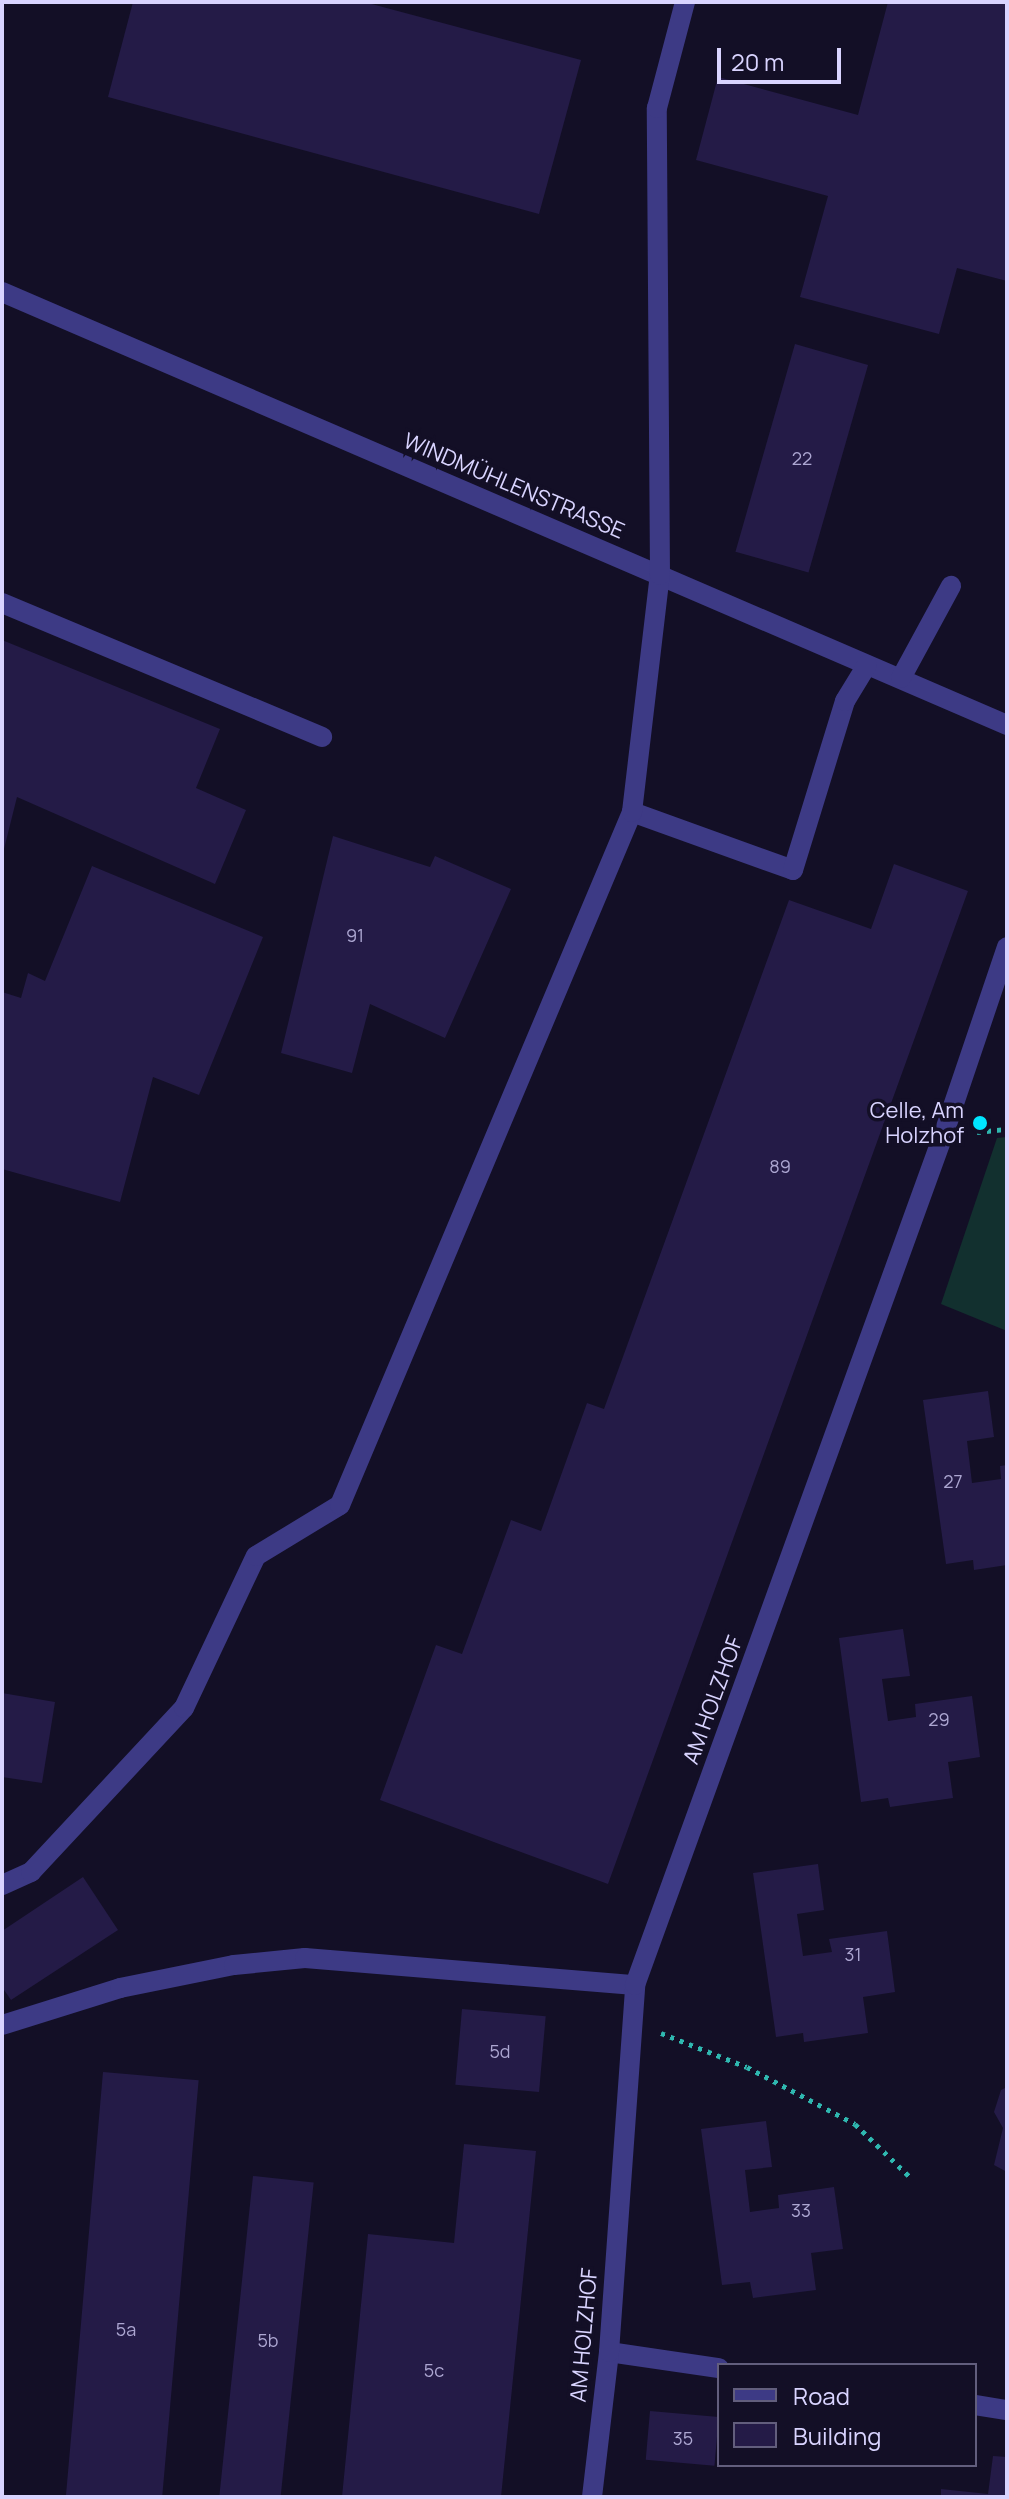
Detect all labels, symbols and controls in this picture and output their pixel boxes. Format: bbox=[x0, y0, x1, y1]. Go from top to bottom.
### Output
scale bar bbox=[721, 32, 845, 82]
text: 20 m bbox=[731, 45, 784, 78]
street label: WINDMÜHLENSTRASSE bbox=[400, 427, 628, 545]
house number: 22 bbox=[792, 447, 812, 469]
house number: 91 bbox=[346, 924, 364, 946]
place label: Celle, Am Holzhof bbox=[870, 1097, 964, 1148]
marker: Celle, Am Holzhof bbox=[971, 1114, 989, 1132]
house number: 89 bbox=[769, 1155, 791, 1177]
house number: 27 bbox=[943, 1470, 963, 1492]
street label: AM HOLZHOF bbox=[678, 1632, 748, 1768]
house number: 29 bbox=[928, 1708, 950, 1730]
house number: 31 bbox=[845, 1943, 861, 1965]
house number: 5d bbox=[489, 2040, 511, 2062]
house number: 33 bbox=[791, 2199, 811, 2221]
street label: AM HOLZHOF bbox=[565, 2267, 603, 2403]
house number: 5a bbox=[116, 2318, 136, 2340]
house number: 5b bbox=[257, 2329, 279, 2351]
house number: 5c bbox=[424, 2359, 444, 2381]
legend bbox=[717, 2363, 977, 2467]
text: Road bbox=[793, 2379, 850, 2412]
text: Building bbox=[793, 2419, 881, 2452]
house number: 35 bbox=[673, 2427, 693, 2449]

